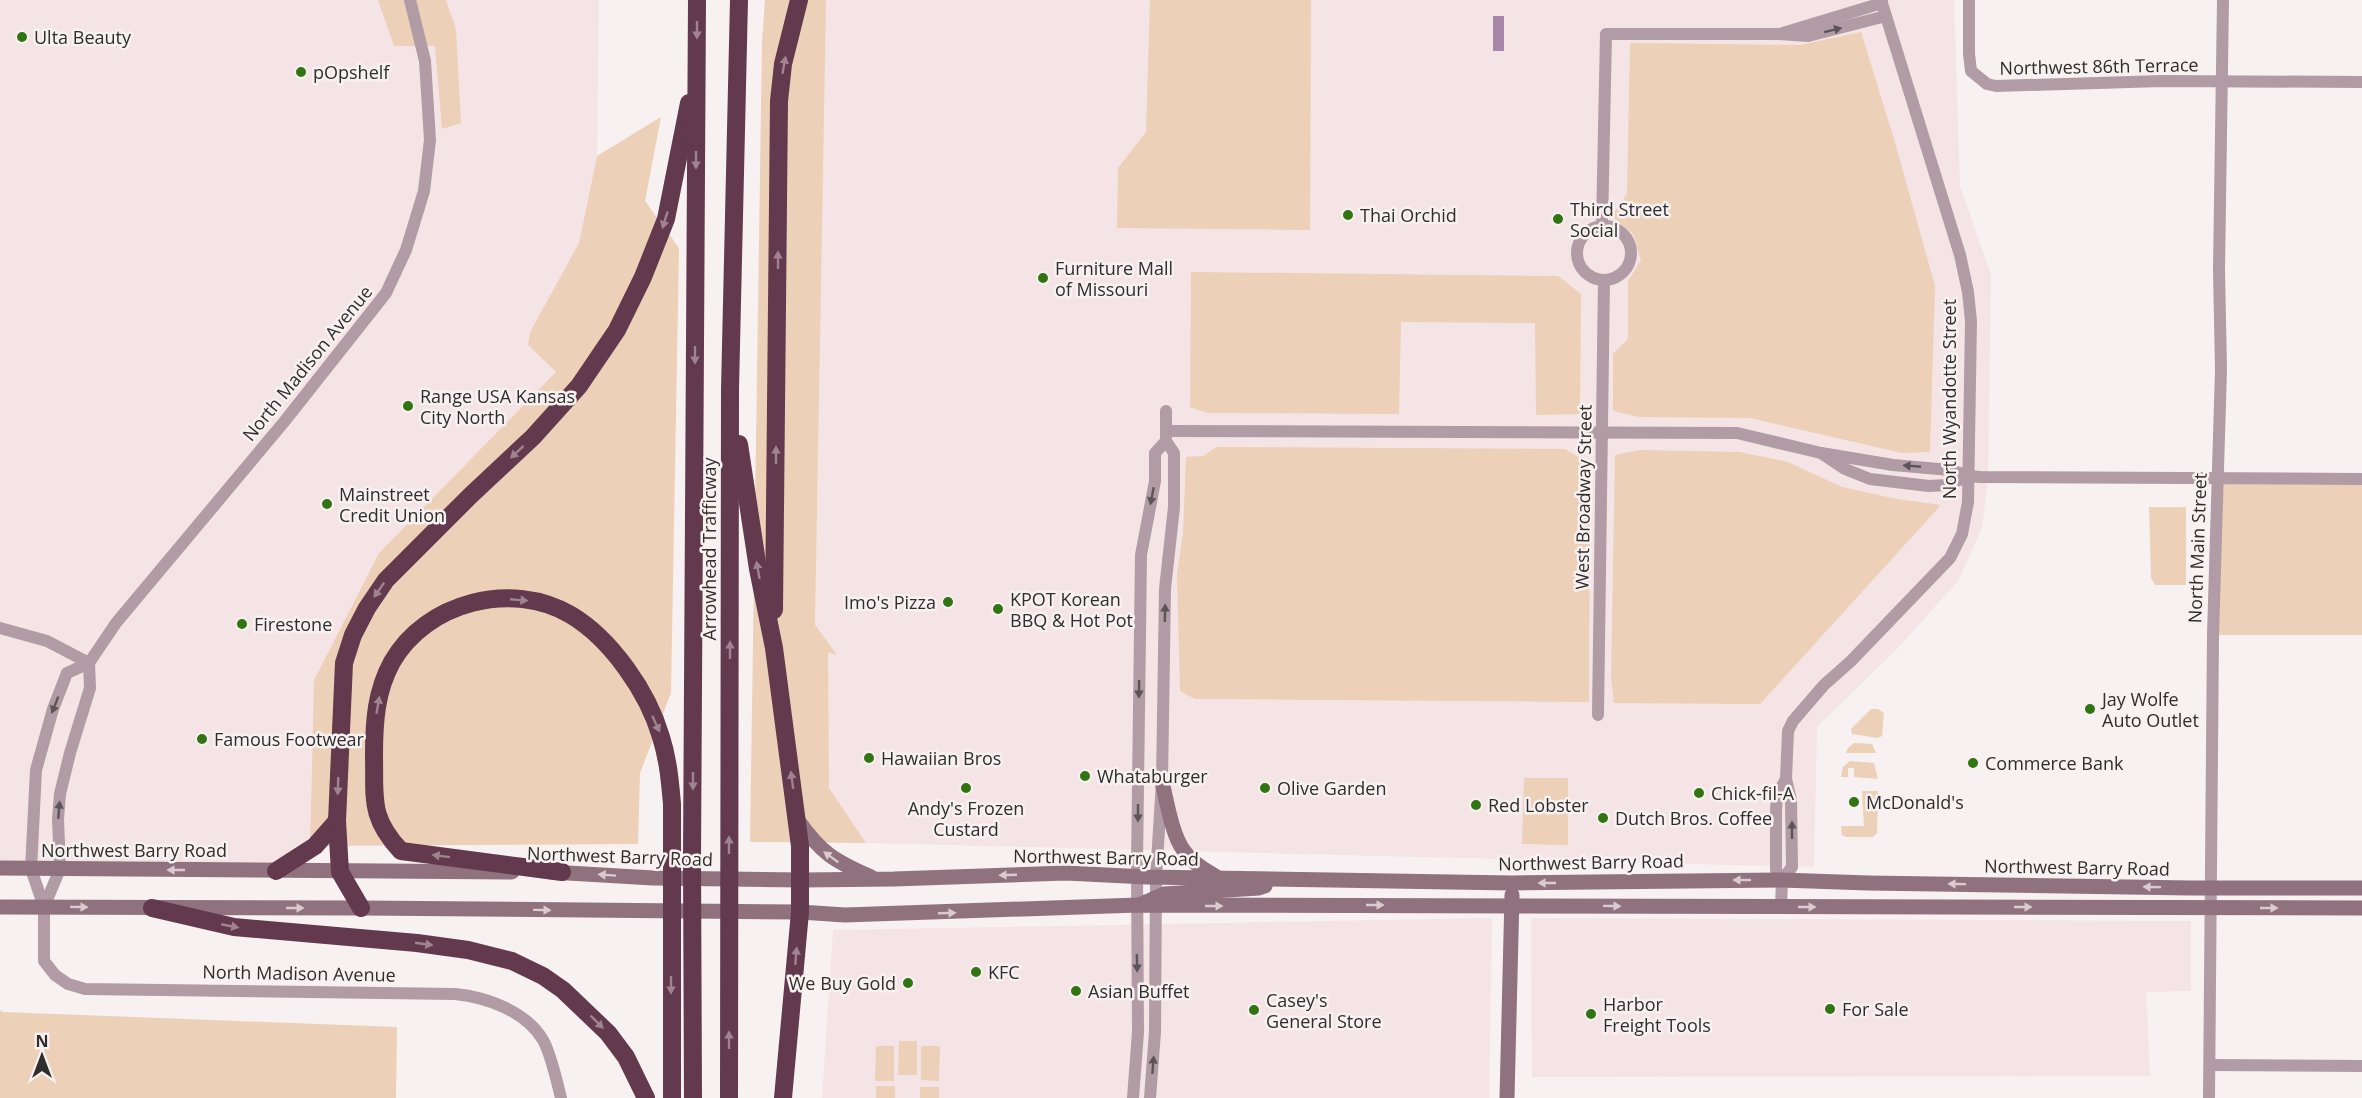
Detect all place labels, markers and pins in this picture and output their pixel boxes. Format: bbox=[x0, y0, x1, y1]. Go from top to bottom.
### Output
place label: Ulta Beauty bbox=[34, 25, 132, 49]
marker: Ulta Beauty bbox=[15, 30, 29, 44]
place label: pOpshelf bbox=[313, 60, 390, 84]
marker: pOpshelf bbox=[294, 65, 308, 79]
place label: Third Street Social bbox=[1570, 197, 1669, 242]
place label: Thai Orchid bbox=[1360, 203, 1457, 227]
marker: Thai Orchid bbox=[1341, 208, 1355, 222]
marker: Third Street Social bbox=[1551, 212, 1565, 226]
place label: Furniture Mall of Missouri bbox=[1055, 256, 1173, 301]
marker: Furniture Mall of Missouri bbox=[1036, 271, 1050, 285]
place label: Range USA Kansas City North bbox=[420, 384, 575, 429]
marker: Range USA Kansas City North bbox=[401, 399, 415, 413]
place label: Mainstreet Credit Union bbox=[339, 482, 445, 527]
marker: Mainstreet Credit Union bbox=[320, 497, 334, 511]
place label: KPOT Korean BBQ & Hot Pot bbox=[1010, 587, 1133, 632]
place label: Imo's Pizza bbox=[844, 590, 936, 614]
marker: Imo's Pizza bbox=[941, 595, 955, 609]
marker: KPOT Korean BBQ & Hot Pot bbox=[991, 602, 1005, 616]
place label: Firestone bbox=[254, 612, 332, 636]
marker: Firestone bbox=[235, 617, 249, 631]
place label: Jay Wolfe Auto Outlet bbox=[2100, 687, 2199, 732]
marker: Jay Wolfe Auto Outlet bbox=[2083, 702, 2097, 716]
place label: Famous Footwear bbox=[214, 727, 364, 751]
marker: Famous Footwear bbox=[195, 732, 209, 746]
place label: Hawaiian Bros bbox=[881, 746, 1001, 770]
marker: Hawaiian Bros bbox=[862, 751, 876, 765]
place label: Commerce Bank bbox=[1985, 751, 2124, 775]
marker: Commerce Bank bbox=[1966, 756, 1980, 770]
place label: Whataburger bbox=[1097, 764, 1208, 788]
marker: Whataburger bbox=[1078, 769, 1092, 783]
place label: Olive Garden bbox=[1277, 776, 1386, 800]
marker: Andy's Frozen Custard bbox=[959, 781, 973, 795]
marker: Olive Garden bbox=[1258, 781, 1272, 795]
place label: Chick-fil-A bbox=[1711, 781, 1795, 805]
marker: Chick-fil-A bbox=[1692, 786, 1706, 800]
place label: McDonald's bbox=[1866, 790, 1964, 814]
place label: Red Lobster bbox=[1488, 793, 1589, 817]
marker: McDonald's bbox=[1847, 795, 1861, 809]
place label: Andy's Frozen Custard bbox=[908, 796, 1024, 841]
marker: Red Lobster bbox=[1469, 798, 1483, 812]
place label: Dutch Bros. Coffee bbox=[1615, 806, 1772, 830]
marker: Dutch Bros. Coffee bbox=[1596, 811, 1610, 825]
place label: KFC bbox=[988, 960, 1020, 984]
marker: KFC bbox=[969, 965, 983, 979]
place label: We Buy Gold bbox=[789, 971, 896, 995]
marker: We Buy Gold bbox=[901, 976, 915, 990]
place label: Asian Buffet bbox=[1088, 979, 1190, 1003]
marker: Asian Buffet bbox=[1069, 984, 1083, 998]
place label: Casey's General Store bbox=[1266, 988, 1382, 1033]
place label: Harbor Freight Tools bbox=[1603, 992, 1711, 1037]
place label: For Sale bbox=[1842, 997, 1909, 1021]
marker: For Sale bbox=[1823, 1002, 1837, 1016]
marker: Casey's General Store bbox=[1247, 1003, 1261, 1017]
marker: Harbor Freight Tools bbox=[1584, 1007, 1598, 1021]

